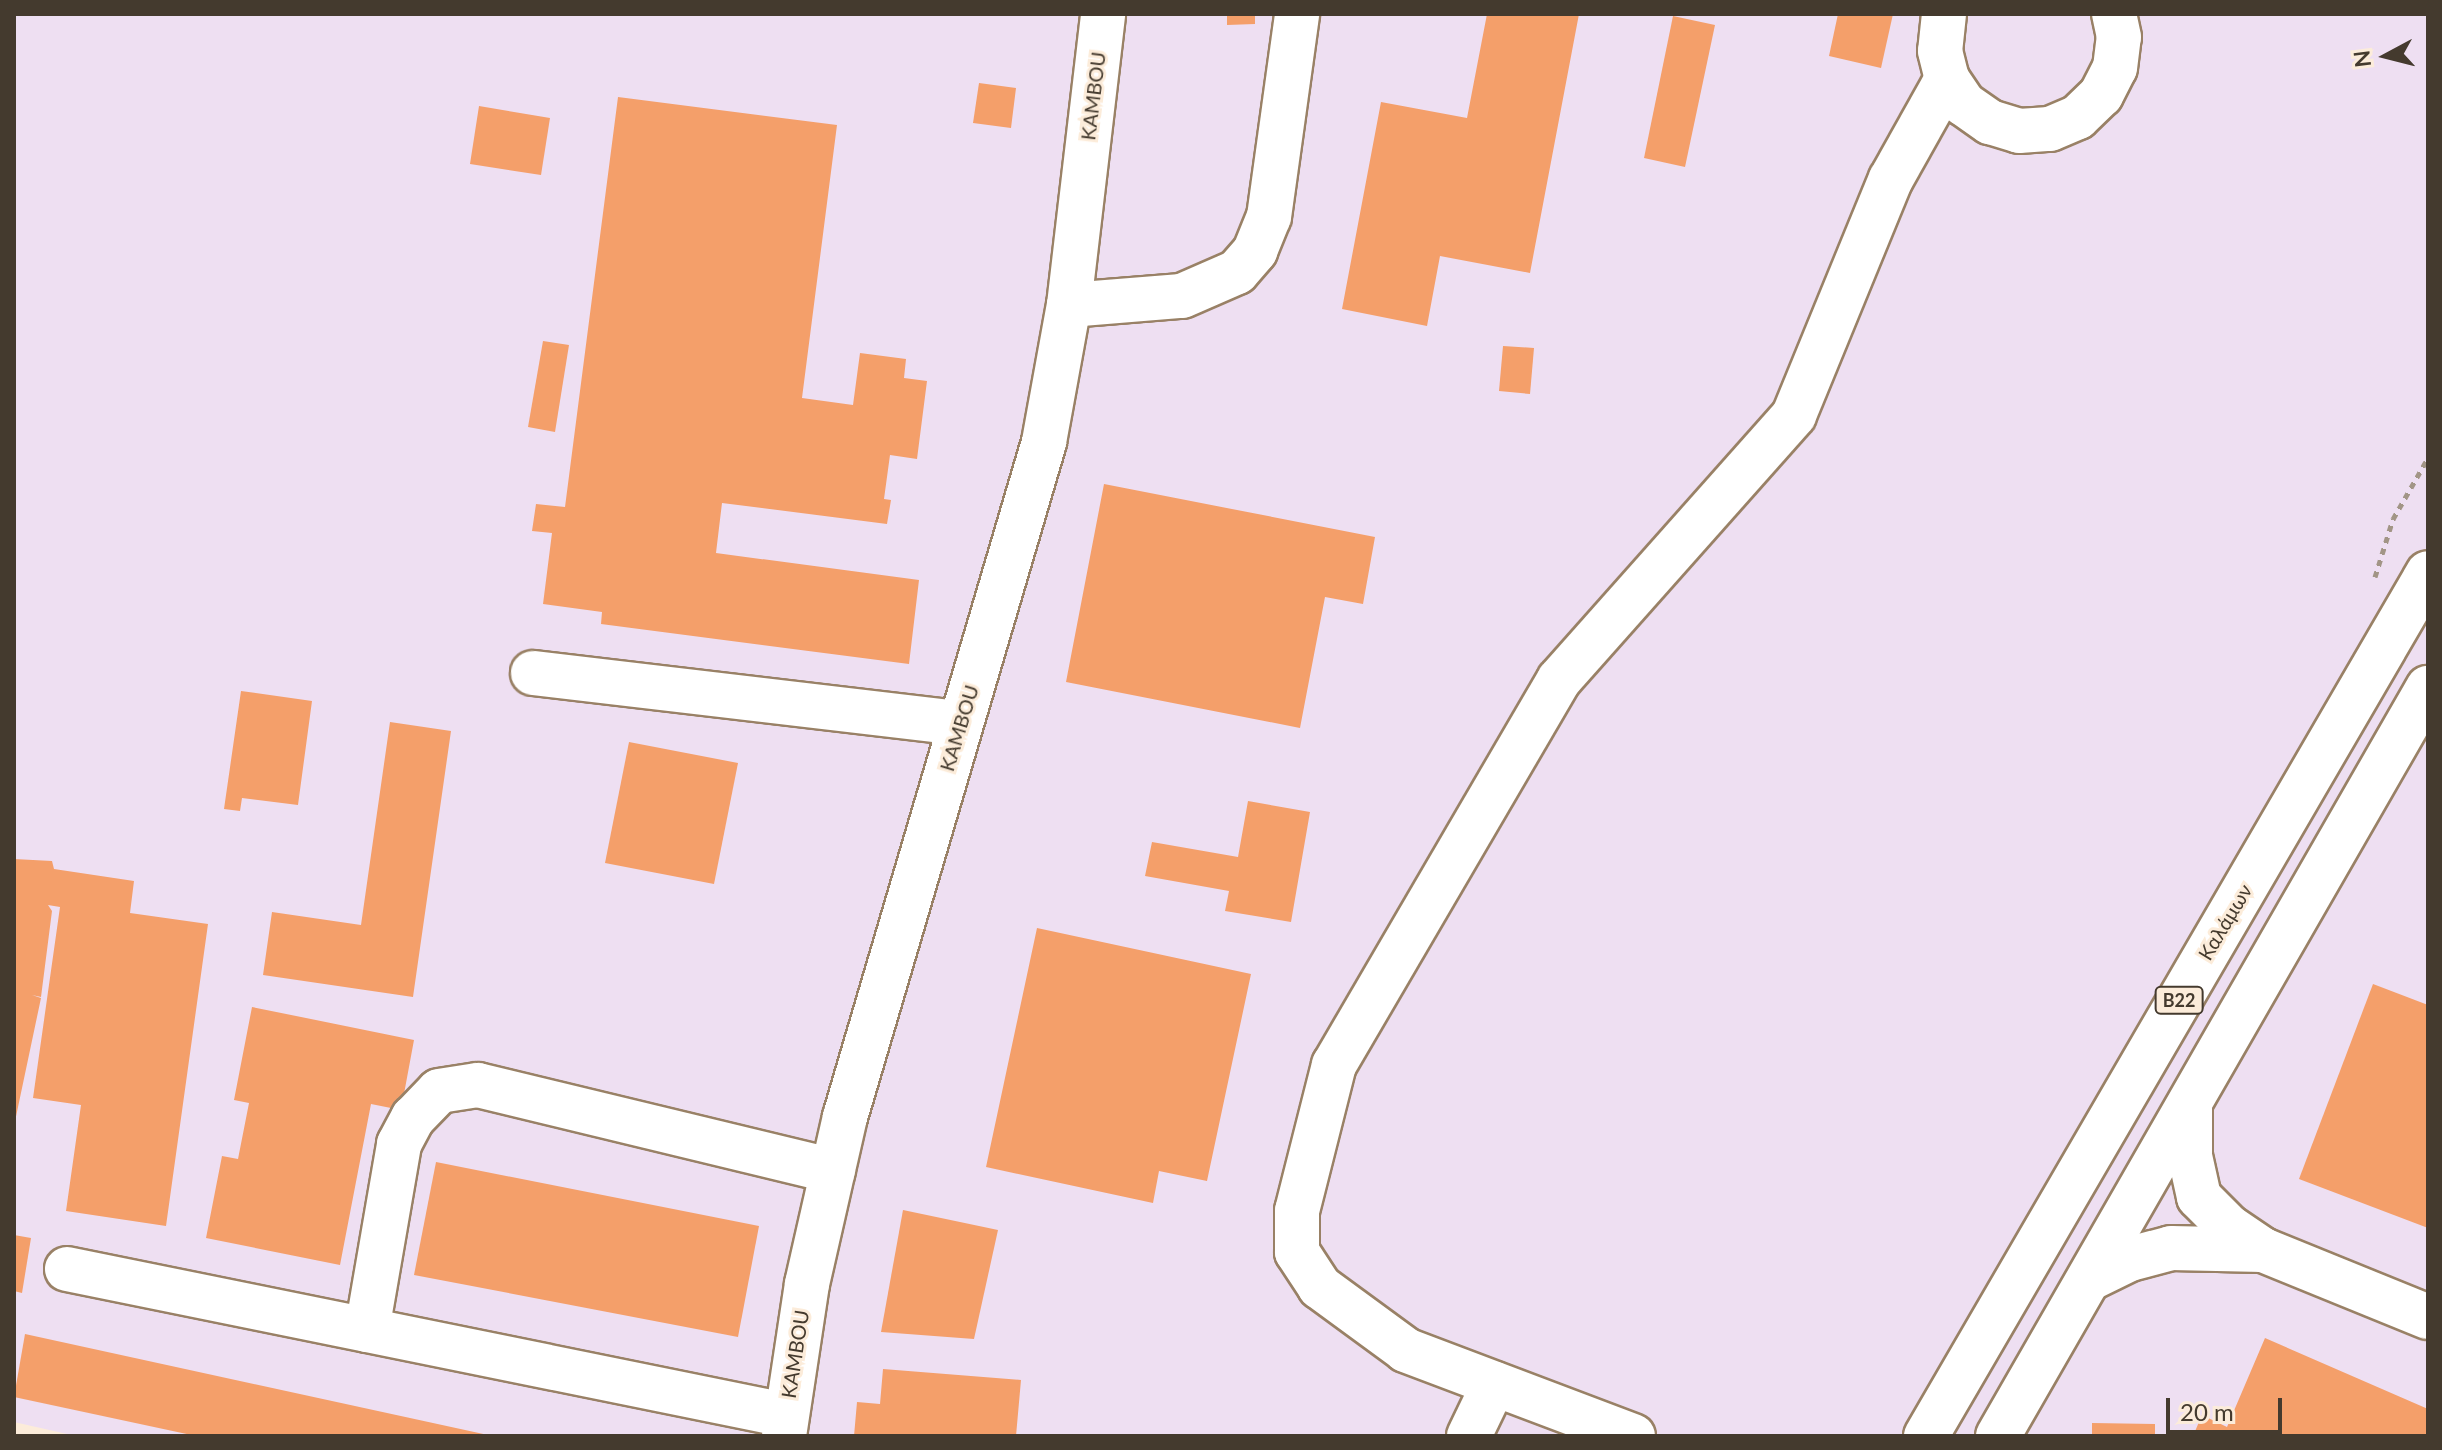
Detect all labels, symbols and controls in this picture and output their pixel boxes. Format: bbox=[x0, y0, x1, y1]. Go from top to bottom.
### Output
north arrow bbox=[2346, 16, 2426, 96]
text: N bbox=[2347, 49, 2376, 69]
street label: KAMBOU bbox=[1076, 50, 1110, 142]
street label: KAMBOU bbox=[935, 682, 983, 774]
street label: Καλάμων bbox=[2193, 880, 2257, 964]
road number: B22 bbox=[2153, 986, 2205, 1014]
street label: KAMBOU bbox=[776, 1308, 814, 1400]
scale bar bbox=[2170, 1382, 2286, 1432]
text: 20 m bbox=[2180, 1397, 2234, 1426]

